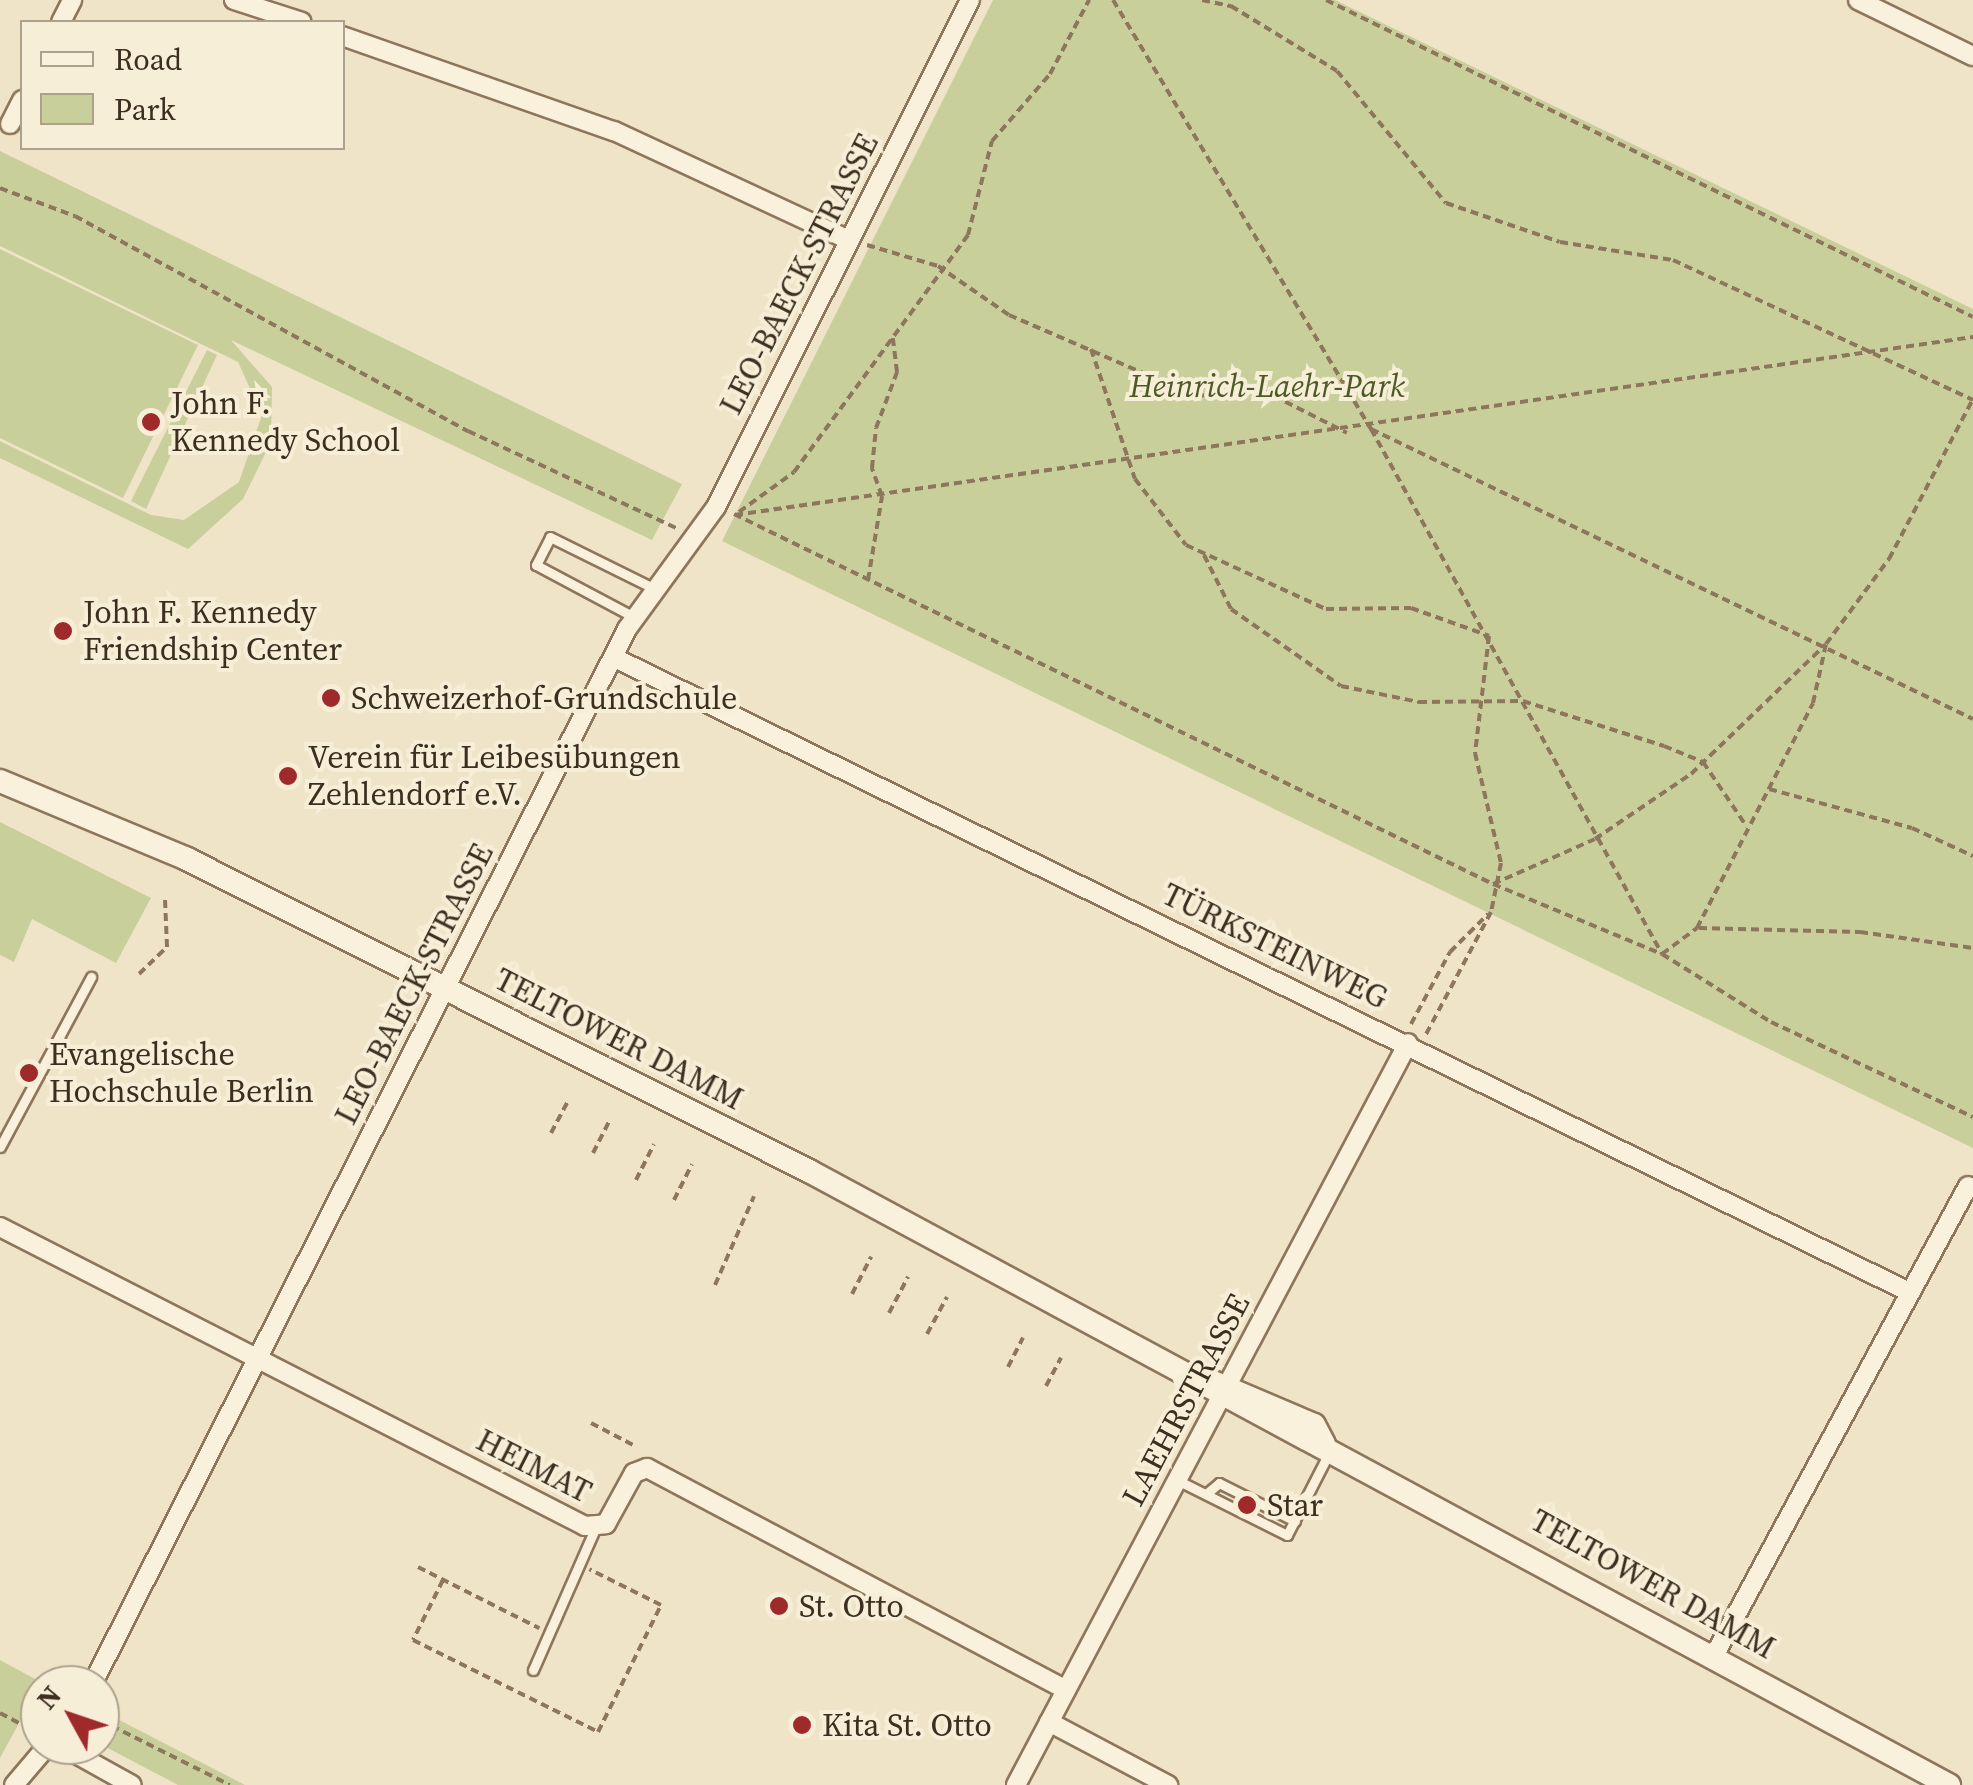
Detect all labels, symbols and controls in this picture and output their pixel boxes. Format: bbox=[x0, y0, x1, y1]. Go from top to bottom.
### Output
legend bbox=[20, 20, 345, 150]
text: Road bbox=[114, 39, 182, 80]
text: Park bbox=[114, 89, 176, 130]
street label: LEO-BAECK-STRASSE bbox=[712, 127, 886, 421]
park label: Heinrich-Laehr-Park bbox=[1129, 367, 1405, 405]
place label: John F. Kennedy School bbox=[171, 385, 400, 460]
marker: John F. Kennedy School bbox=[140, 411, 162, 433]
place label: John F. Kennedy Friendship Center bbox=[83, 594, 342, 669]
marker: John F. Kennedy Friendship Center bbox=[52, 620, 74, 642]
place label: Schweizerhof-Grundschule bbox=[351, 679, 737, 717]
marker: Schweizerhof-Grundschule bbox=[320, 687, 342, 709]
place label: Verein für Leibesübungen Zehlendorf e.V. bbox=[308, 739, 681, 814]
marker: Verein für Leibesübungen Zehlendorf e.V. bbox=[277, 765, 299, 787]
street label: LEO-BAECK-STRASSE bbox=[327, 837, 501, 1131]
street label: TÜRKSTEINWEG bbox=[1156, 875, 1394, 1017]
street label: TELTOWER DAMM bbox=[488, 960, 750, 1118]
place label: Evangelische Hochschule Berlin bbox=[49, 1036, 314, 1111]
marker: Evangelische Hochschule Berlin bbox=[18, 1062, 40, 1084]
street label: LAEHRSTRASSE bbox=[1114, 1287, 1258, 1513]
street label: HEIMAT bbox=[470, 1421, 598, 1511]
place label: Star bbox=[1267, 1486, 1323, 1524]
marker: Star bbox=[1236, 1494, 1258, 1516]
street label: TELTOWER DAMM bbox=[1524, 1501, 1782, 1667]
place label: St. Otto bbox=[799, 1587, 904, 1625]
marker: St. Otto bbox=[768, 1595, 790, 1617]
north arrow bbox=[20, 1665, 120, 1765]
text: N bbox=[27, 1677, 70, 1717]
place label: Kita St. Otto bbox=[822, 1706, 992, 1744]
marker: Kita St. Otto bbox=[791, 1714, 813, 1736]

